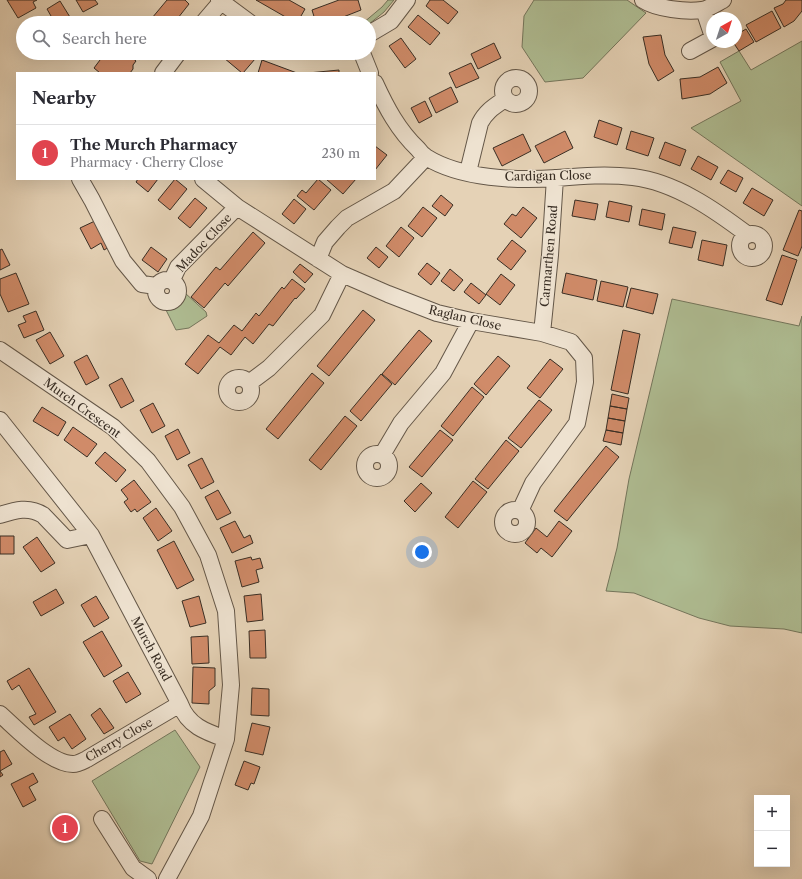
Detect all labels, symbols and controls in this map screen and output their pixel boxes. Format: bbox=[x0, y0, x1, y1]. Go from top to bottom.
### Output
north arrow bbox=[706, 12, 742, 48]
search box bbox=[16, 16, 376, 60]
icon: search bbox=[30, 27, 52, 49]
text: Search here bbox=[62, 29, 147, 48]
text: Nearby bbox=[32, 88, 96, 108]
text: The Murch Pharmacy bbox=[70, 135, 237, 154]
text: 1 bbox=[42, 145, 48, 161]
text: 230 m bbox=[322, 145, 360, 161]
text: Pharmacy · Cherry Close bbox=[70, 154, 224, 170]
street label: Cardigan Close bbox=[504, 167, 592, 184]
street label: Carmarthen Road bbox=[537, 204, 560, 307]
street label: Madoc Close bbox=[173, 210, 235, 275]
street label: Raglan Close bbox=[427, 302, 503, 333]
street label: Murch Crescent bbox=[41, 374, 125, 441]
your location bbox=[412, 542, 432, 562]
street label: Murch Road bbox=[128, 614, 175, 684]
street label: Cherry Close bbox=[82, 714, 155, 765]
map controls bbox=[754, 795, 790, 867]
button: + bbox=[754, 795, 790, 831]
pin: 1 bbox=[52, 813, 78, 843]
button: − bbox=[754, 831, 790, 867]

